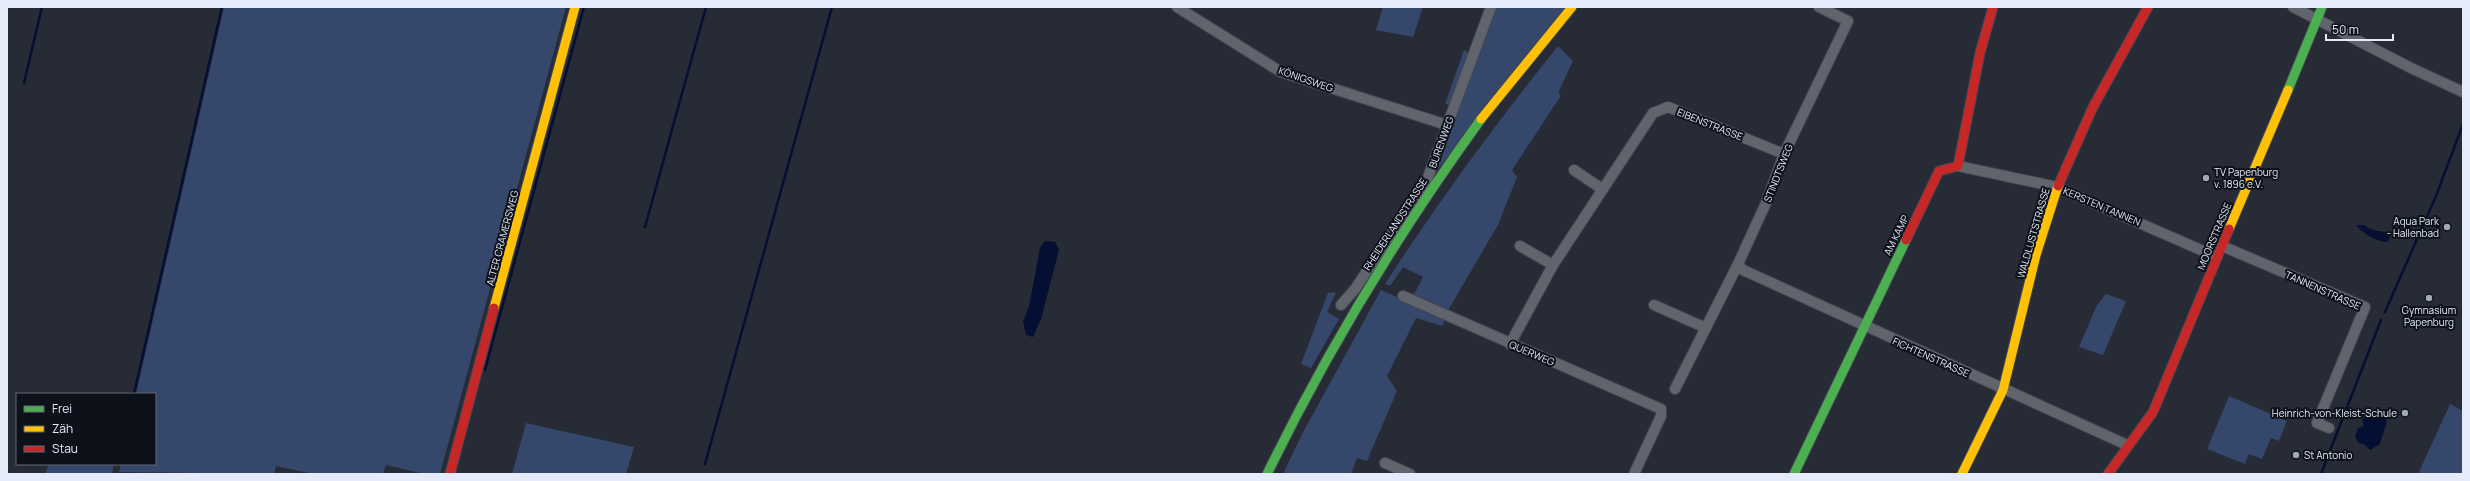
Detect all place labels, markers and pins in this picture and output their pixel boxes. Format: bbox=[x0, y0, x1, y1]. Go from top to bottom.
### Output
place label: TV Papenburg v. 1896 e.V. bbox=[2214, 165, 2278, 191]
marker: TV Papenburg v. 1896 e.V. bbox=[2201, 173, 2211, 183]
place label: Aqua Park - Hallenbad bbox=[2387, 214, 2440, 240]
marker: Aqua Park - Hallenbad bbox=[2442, 222, 2452, 232]
marker: Gymnasium Papenburg bbox=[2424, 293, 2434, 303]
place label: Gymnasium Papenburg bbox=[2402, 303, 2456, 329]
place label: Heinrich-von-Kleist-Schule bbox=[2272, 406, 2397, 420]
marker: Heinrich-von-Kleist-Schule bbox=[2400, 408, 2410, 418]
place label: St Antonio bbox=[2304, 448, 2352, 462]
marker: St Antonio bbox=[2291, 450, 2301, 460]

